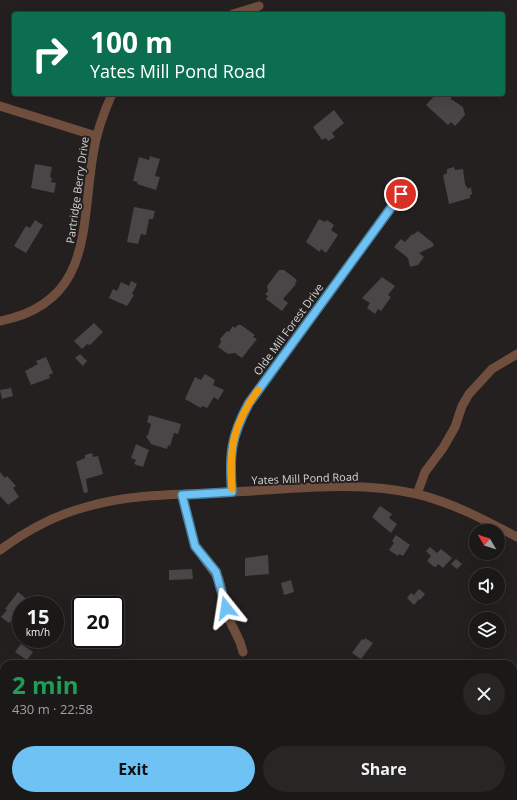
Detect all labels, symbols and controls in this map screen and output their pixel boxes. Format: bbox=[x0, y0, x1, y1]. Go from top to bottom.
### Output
text: 100 m bbox=[90, 23, 173, 61]
icon: right bbox=[24, 28, 76, 80]
text: Yates Mill Pond Road bbox=[90, 59, 266, 83]
street label: Partridge Berry Drive bbox=[62, 136, 92, 244]
pin bbox=[384, 177, 418, 211]
icon: arrive bbox=[390, 183, 412, 205]
street label: Olde Mill Forest Drive bbox=[250, 280, 326, 378]
street label: Yates Mill Pond Road bbox=[251, 469, 359, 487]
north arrow bbox=[469, 524, 505, 560]
map controls bbox=[469, 524, 505, 648]
button: sound bbox=[469, 568, 505, 604]
position arrow bbox=[205, 587, 247, 629]
speed limit sign: 20 bbox=[72, 596, 124, 648]
text: 15 bbox=[27, 603, 49, 630]
button: layers bbox=[469, 612, 505, 648]
text: km/h bbox=[26, 625, 50, 639]
text: 2 min bbox=[12, 668, 79, 701]
button: close bbox=[463, 673, 505, 715]
text: 430 m · 22:58 bbox=[12, 700, 93, 718]
button: Exit bbox=[12, 746, 255, 792]
button: Share bbox=[263, 746, 505, 792]

